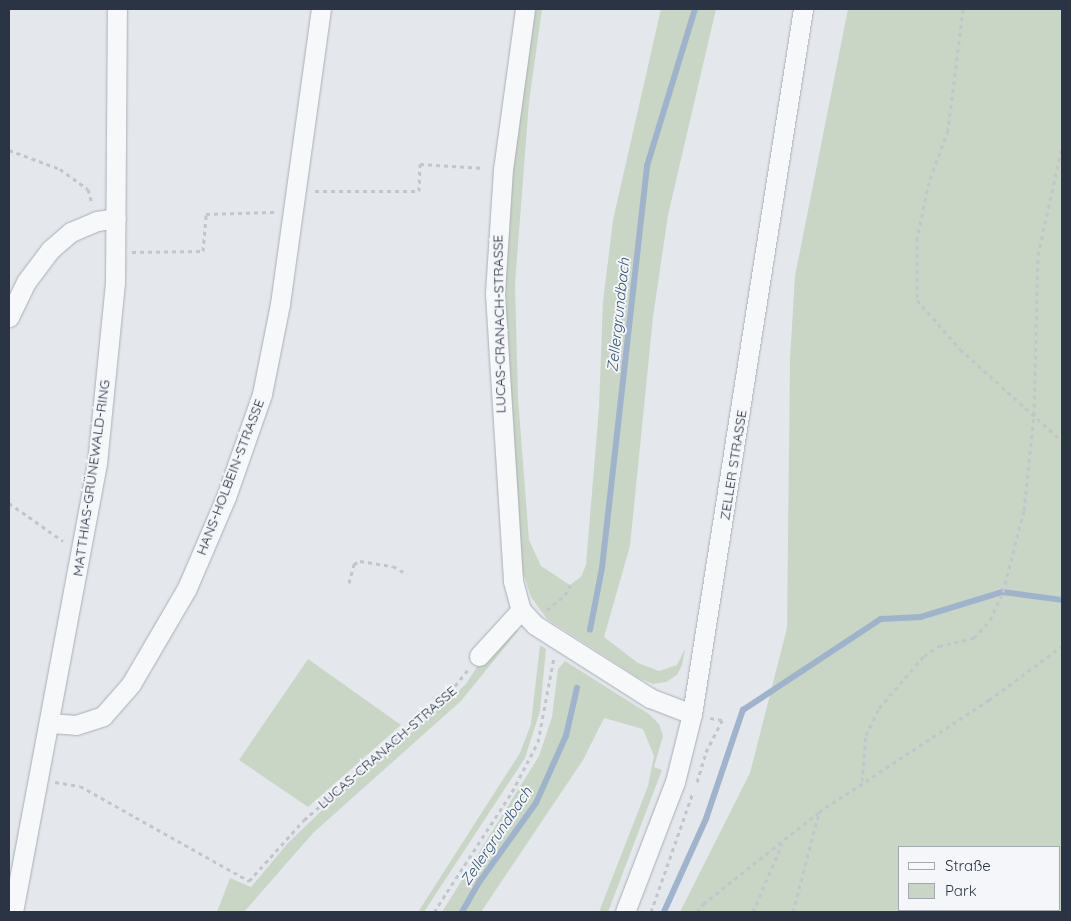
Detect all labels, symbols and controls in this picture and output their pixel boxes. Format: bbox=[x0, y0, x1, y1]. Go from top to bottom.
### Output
street label: LUCAS-CRANACH-STRASSE bbox=[489, 235, 509, 413]
water label: Zellergrundbach bbox=[603, 257, 633, 373]
street label: MATTHIAS-GRÜNEWALD-RING bbox=[69, 379, 113, 577]
street label: HANS-HOLBEIN-STRASSE bbox=[192, 397, 268, 557]
street label: ZELLER STRASSE bbox=[716, 409, 750, 521]
street label: LUCAS-CRANACH-STRASSE bbox=[314, 682, 460, 812]
water label: Zellergrundbach bbox=[456, 783, 536, 889]
legend bbox=[898, 846, 1061, 911]
text: Straße bbox=[945, 856, 991, 875]
text: Park bbox=[945, 881, 977, 900]

